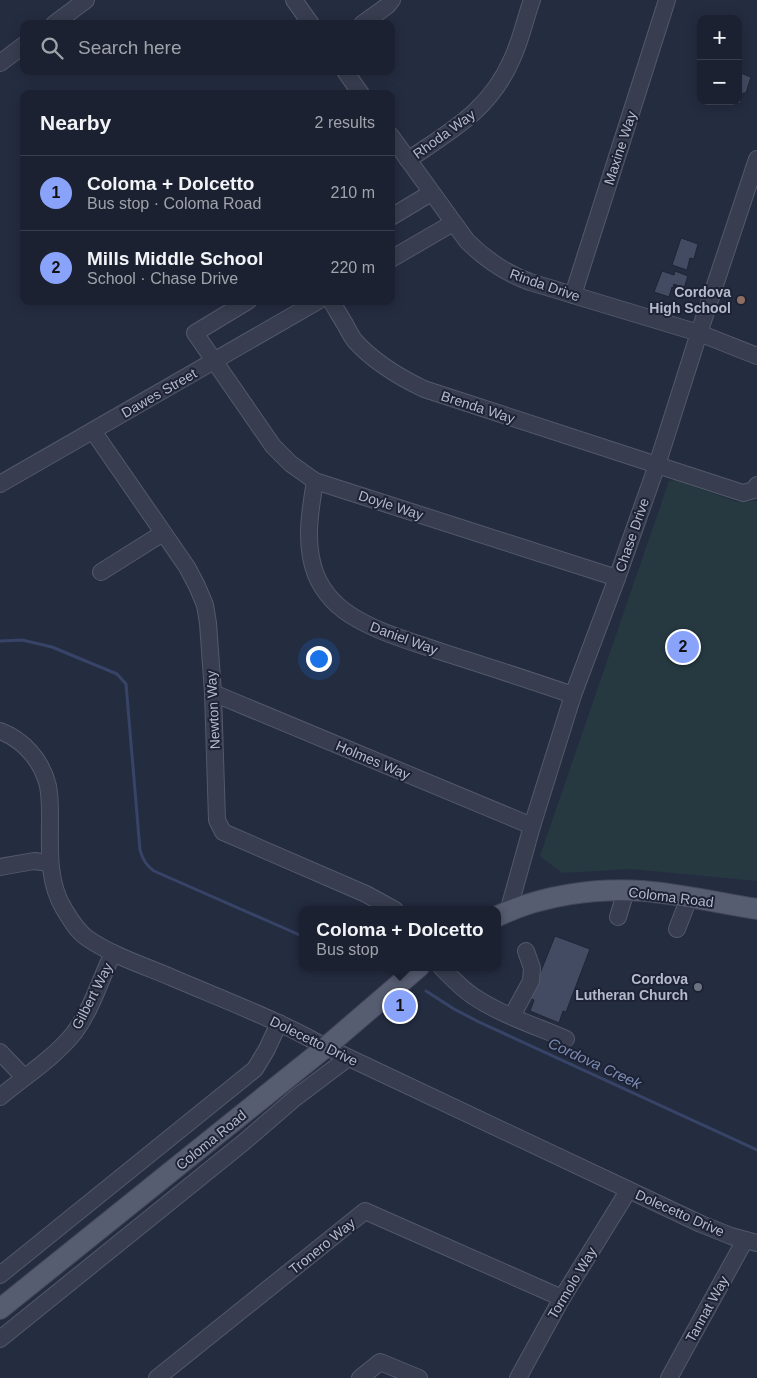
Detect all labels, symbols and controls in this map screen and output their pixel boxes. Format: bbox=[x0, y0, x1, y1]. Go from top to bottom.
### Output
map controls bbox=[697, 15, 742, 105]
button: + bbox=[697, 15, 742, 60]
search box bbox=[20, 20, 395, 75]
icon: search bbox=[38, 34, 66, 62]
text: Search here bbox=[78, 37, 182, 58]
button: − bbox=[697, 60, 742, 105]
street label: Rhoda Way bbox=[410, 106, 478, 162]
street label: Maxine Way bbox=[601, 109, 639, 187]
text: Nearby bbox=[40, 111, 111, 134]
text: 2 results bbox=[315, 114, 375, 131]
text: Coloma + Dolcetto bbox=[87, 173, 254, 194]
text: 1 bbox=[52, 184, 60, 201]
text: 210 m bbox=[331, 184, 375, 201]
text: Bus stop · Coloma Road bbox=[87, 195, 261, 212]
text: Mills Middle School bbox=[87, 248, 263, 269]
text: 2 bbox=[52, 259, 60, 276]
text: 220 m bbox=[331, 259, 375, 276]
street label: Rinda Drive bbox=[508, 266, 582, 305]
text: School · Chase Drive bbox=[87, 270, 238, 287]
place label: Cordova High School bbox=[649, 284, 731, 316]
marker: Cordova High School bbox=[735, 294, 747, 306]
street label: Dawes Street bbox=[119, 365, 199, 421]
street label: Brenda Way bbox=[439, 388, 517, 426]
street label: Doyle Way bbox=[357, 487, 425, 523]
street label: Chase Drive bbox=[612, 496, 652, 574]
street label: Daniel Way bbox=[368, 618, 440, 658]
pin: 2 bbox=[667, 628, 699, 666]
your location bbox=[306, 646, 332, 672]
street label: Newton Way bbox=[203, 670, 223, 750]
street label: Holmes Way bbox=[334, 737, 412, 783]
street label: Coloma Road bbox=[628, 884, 714, 910]
popup bbox=[299, 906, 501, 971]
text: Coloma + Dolcetto bbox=[316, 919, 484, 940]
text: Bus stop bbox=[316, 941, 379, 958]
street label: Gilbert Way bbox=[68, 960, 116, 1032]
place label: Cordova Lutheran Church bbox=[575, 971, 688, 1003]
marker: Cordova Lutheran Church bbox=[692, 981, 704, 993]
pin: 1 bbox=[384, 987, 416, 1025]
street label: Dolecetto Drive bbox=[267, 1013, 361, 1069]
water label: Cordova Creek bbox=[546, 1034, 646, 1093]
street label: Coloma Road bbox=[173, 1107, 249, 1173]
street label: Dolecetto Drive bbox=[633, 1186, 727, 1240]
street label: Tronero Way bbox=[286, 1215, 358, 1277]
street label: Tormolo Way bbox=[544, 1244, 600, 1322]
street label: Tannat Way bbox=[682, 1273, 732, 1345]

